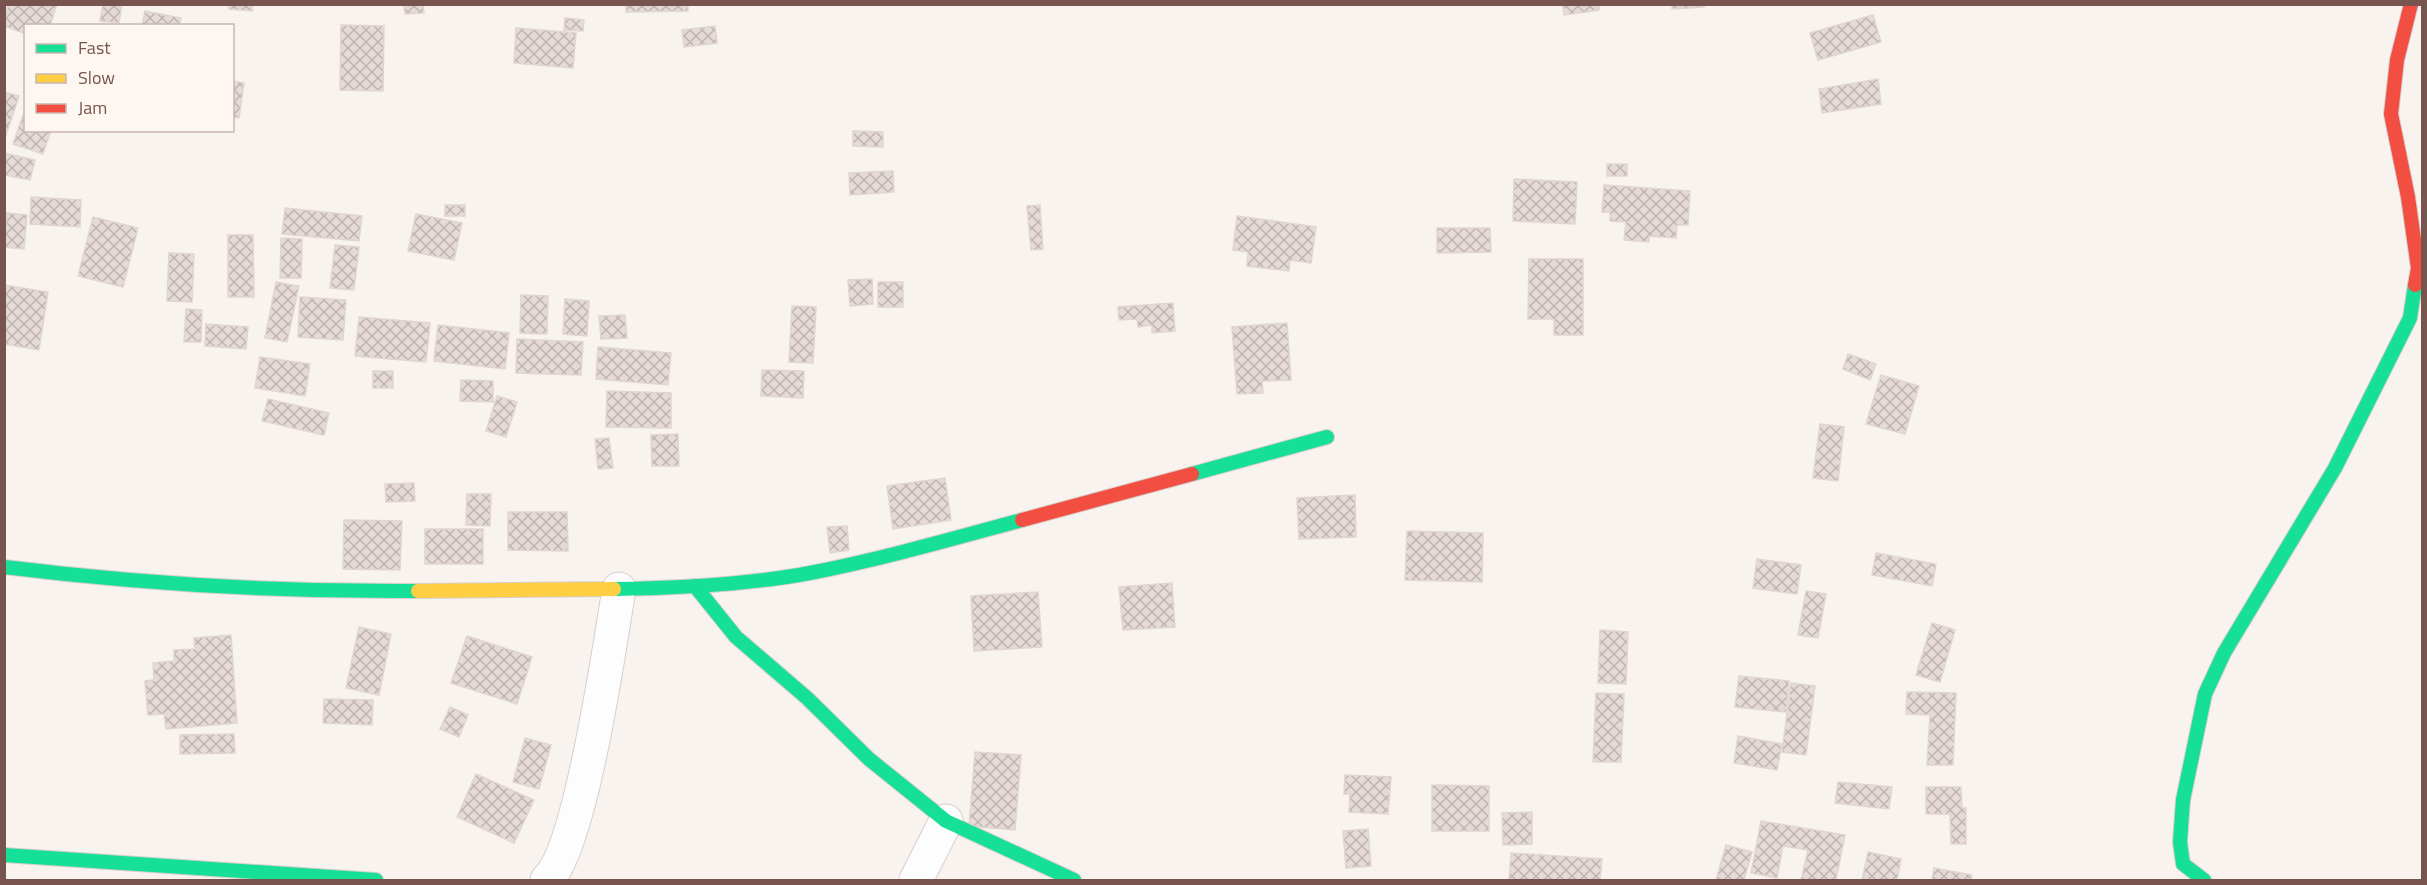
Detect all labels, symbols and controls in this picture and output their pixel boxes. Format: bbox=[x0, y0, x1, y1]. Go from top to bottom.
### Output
legend bbox=[24, 24, 234, 132]
text: Fast bbox=[78, 34, 111, 61]
text: Slow bbox=[78, 64, 115, 91]
text: Jam bbox=[78, 94, 107, 121]

